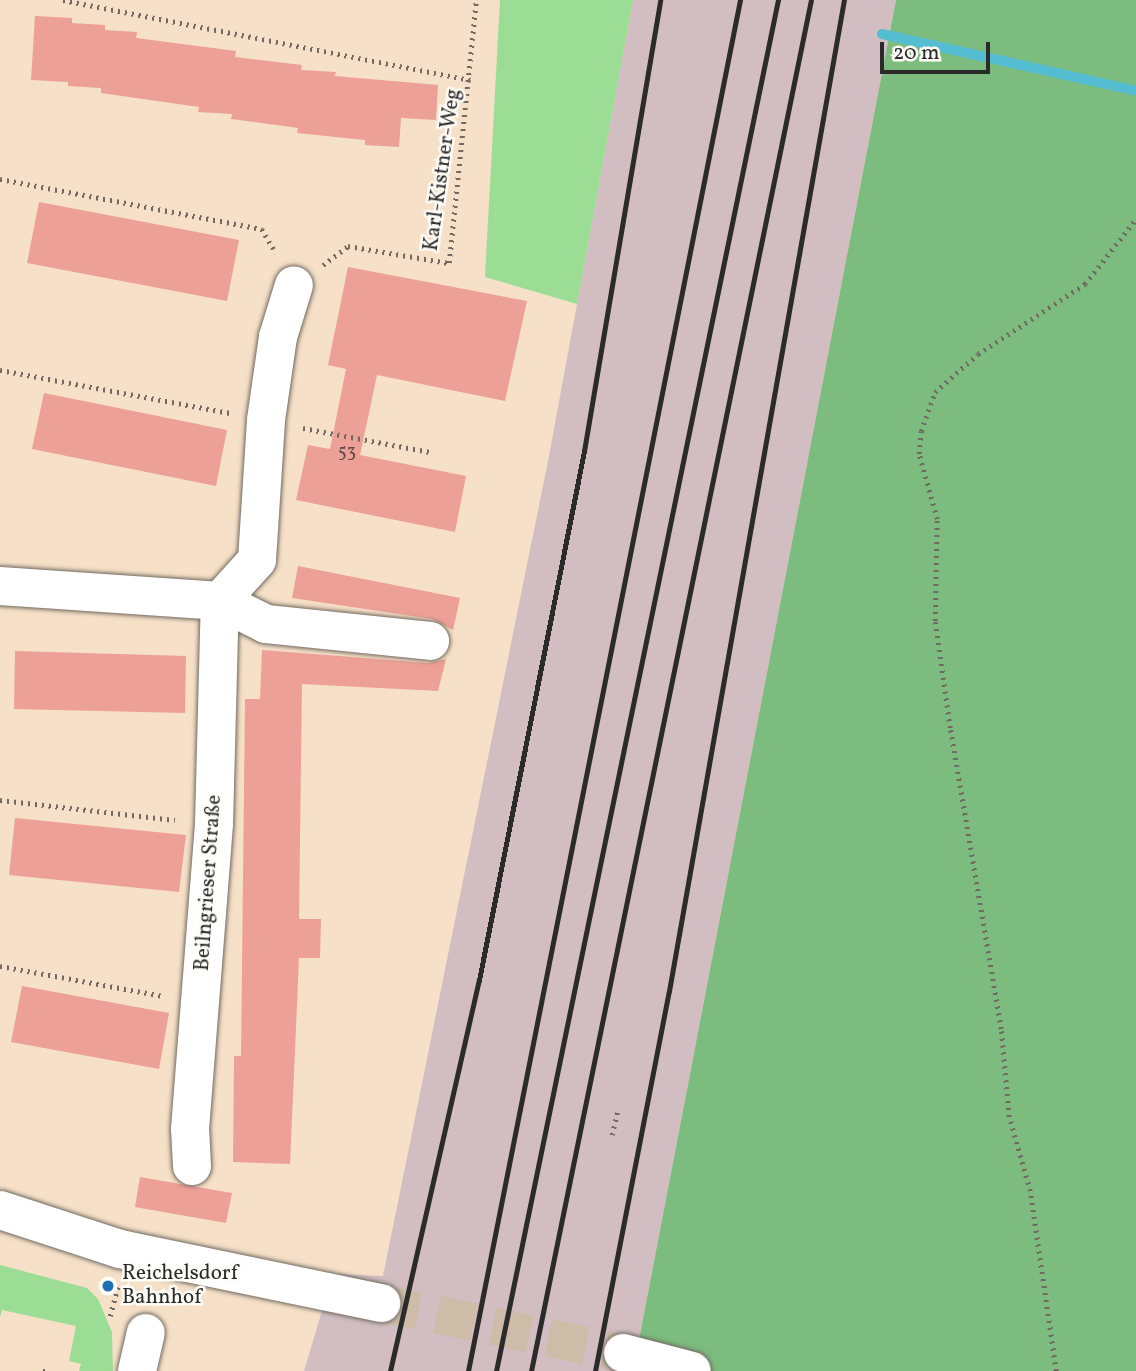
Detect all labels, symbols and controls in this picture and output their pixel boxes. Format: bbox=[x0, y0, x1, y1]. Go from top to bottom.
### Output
scale bar bbox=[884, 28, 994, 72]
text: 20 m bbox=[893, 39, 939, 68]
street label: Karl-Kistner-Weg bbox=[419, 87, 467, 253]
house number: 53 bbox=[338, 442, 356, 464]
street label: Beilngrieser Straße bbox=[190, 794, 228, 972]
place label: Reichelsdorf Bahnhof bbox=[122, 1261, 238, 1311]
marker: Reichelsdorf Bahnhof bbox=[100, 1278, 116, 1294]

